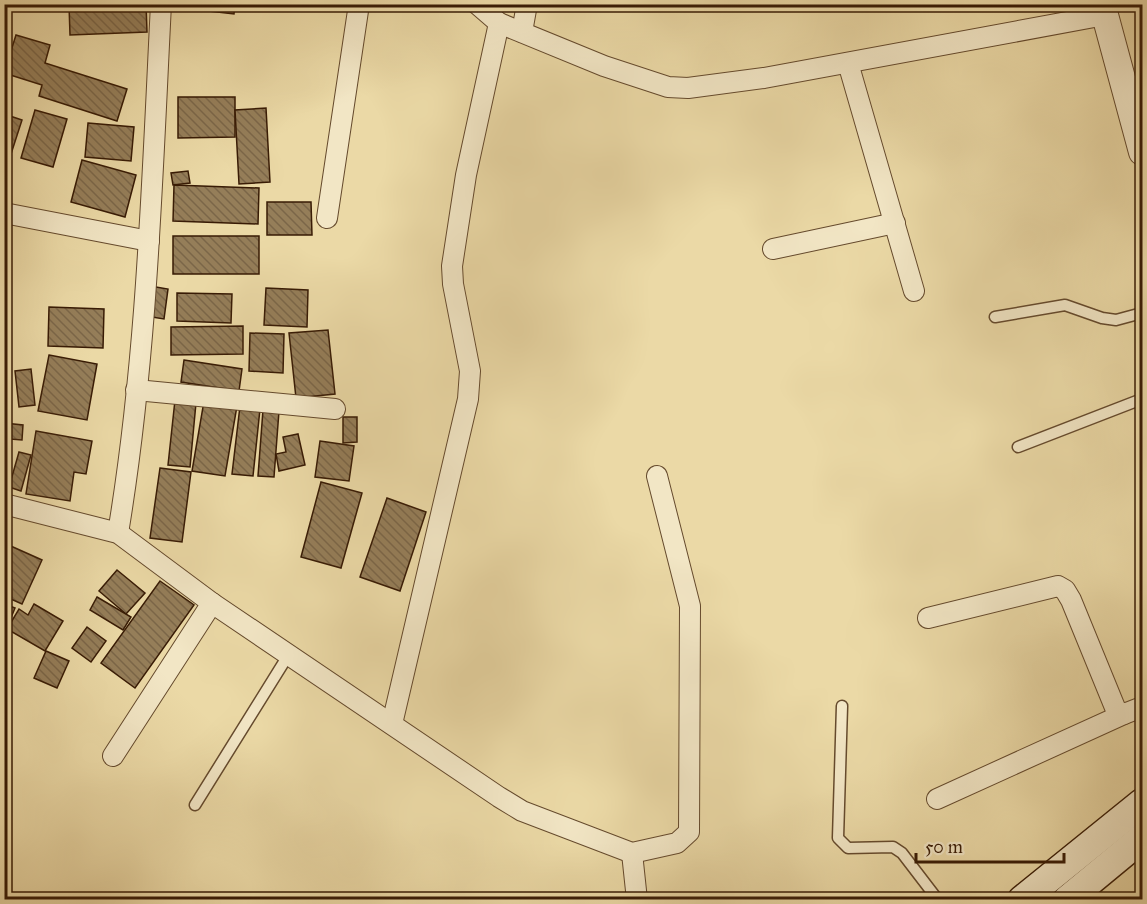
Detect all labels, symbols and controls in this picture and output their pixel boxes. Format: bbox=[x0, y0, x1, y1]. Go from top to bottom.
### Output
scale bar bbox=[916, 826, 1064, 864]
text: 50 m bbox=[925, 836, 963, 858]

